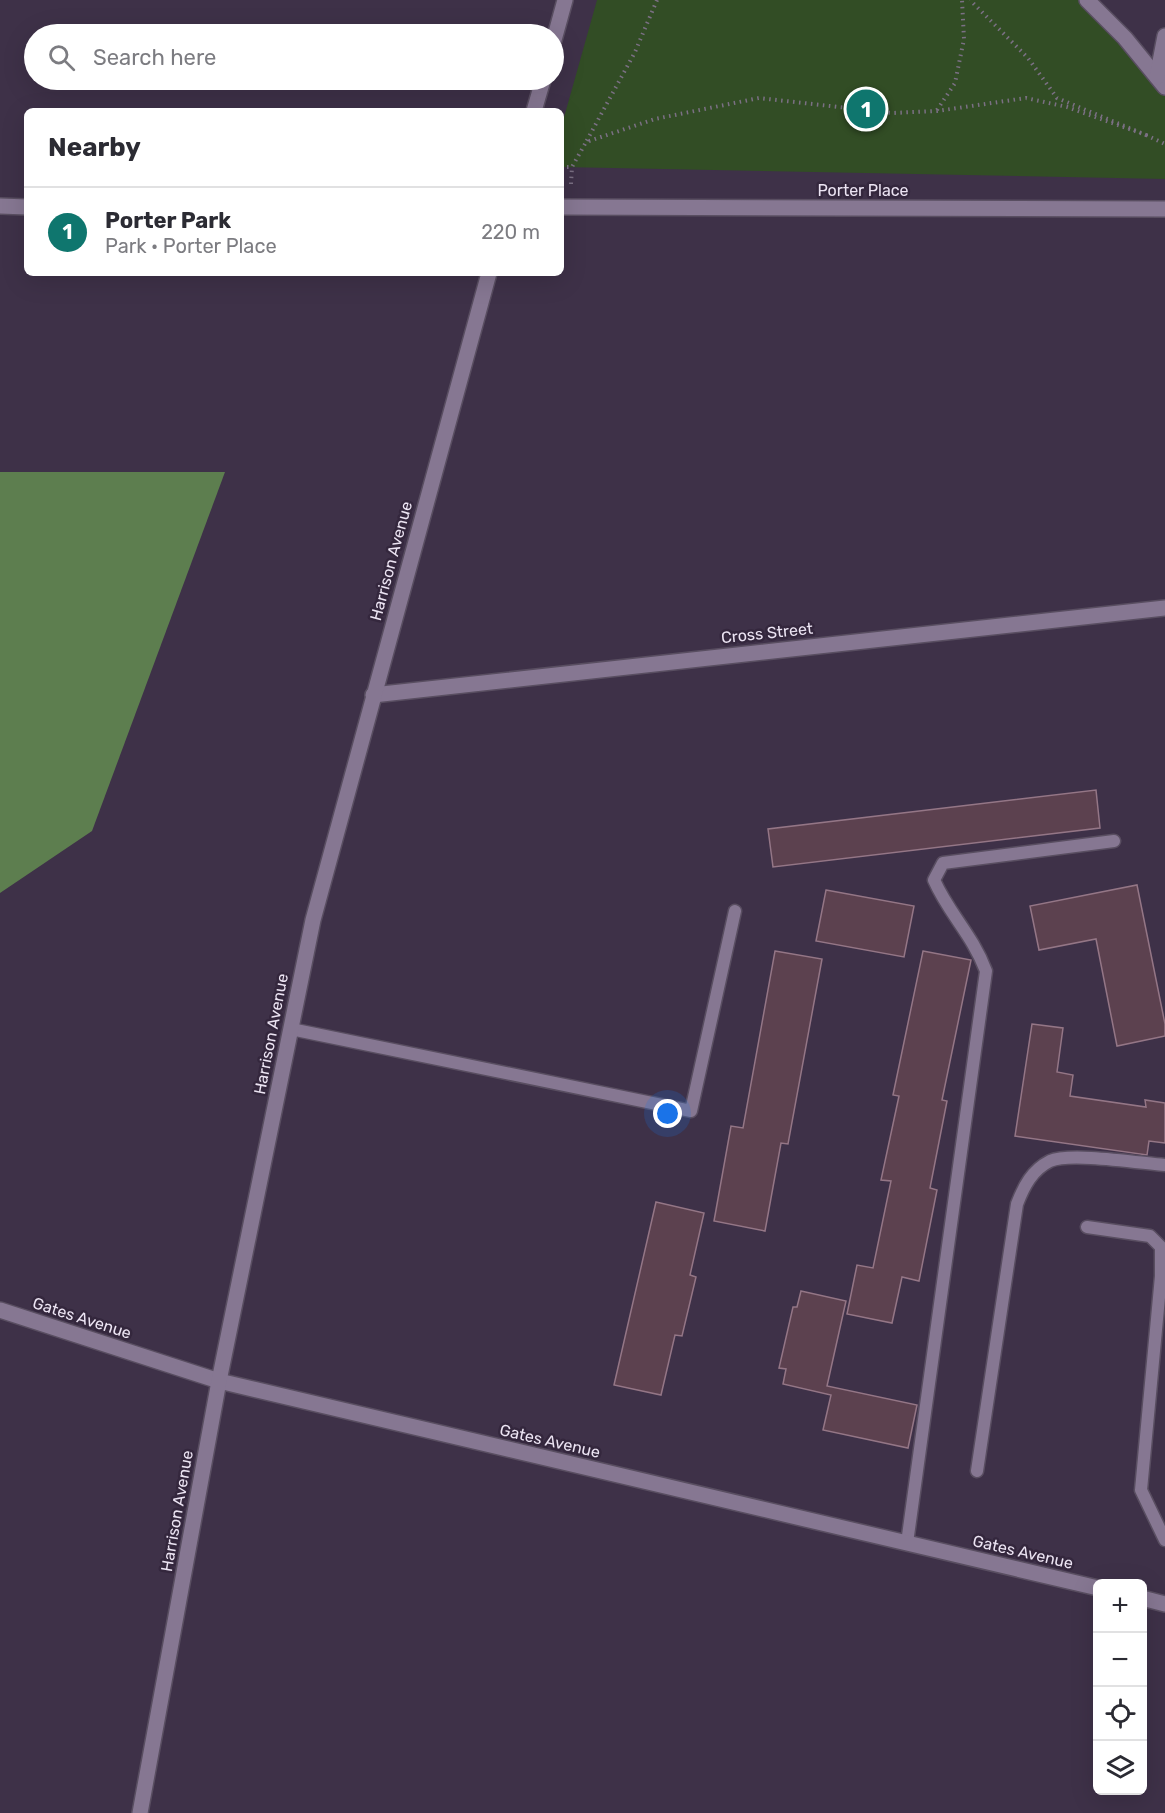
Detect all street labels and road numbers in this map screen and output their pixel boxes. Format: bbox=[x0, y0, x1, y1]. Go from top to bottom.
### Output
street label: Porter Place bbox=[817, 181, 909, 200]
street label: Harrison Avenue bbox=[366, 499, 416, 623]
street label: Cross Street bbox=[720, 619, 814, 647]
street label: Harrison Avenue bbox=[250, 972, 292, 1096]
street label: Gates Avenue bbox=[30, 1293, 134, 1343]
street label: Gates Avenue bbox=[498, 1420, 602, 1462]
street label: Harrison Avenue bbox=[157, 1449, 197, 1573]
street label: Gates Avenue bbox=[971, 1531, 1075, 1573]

